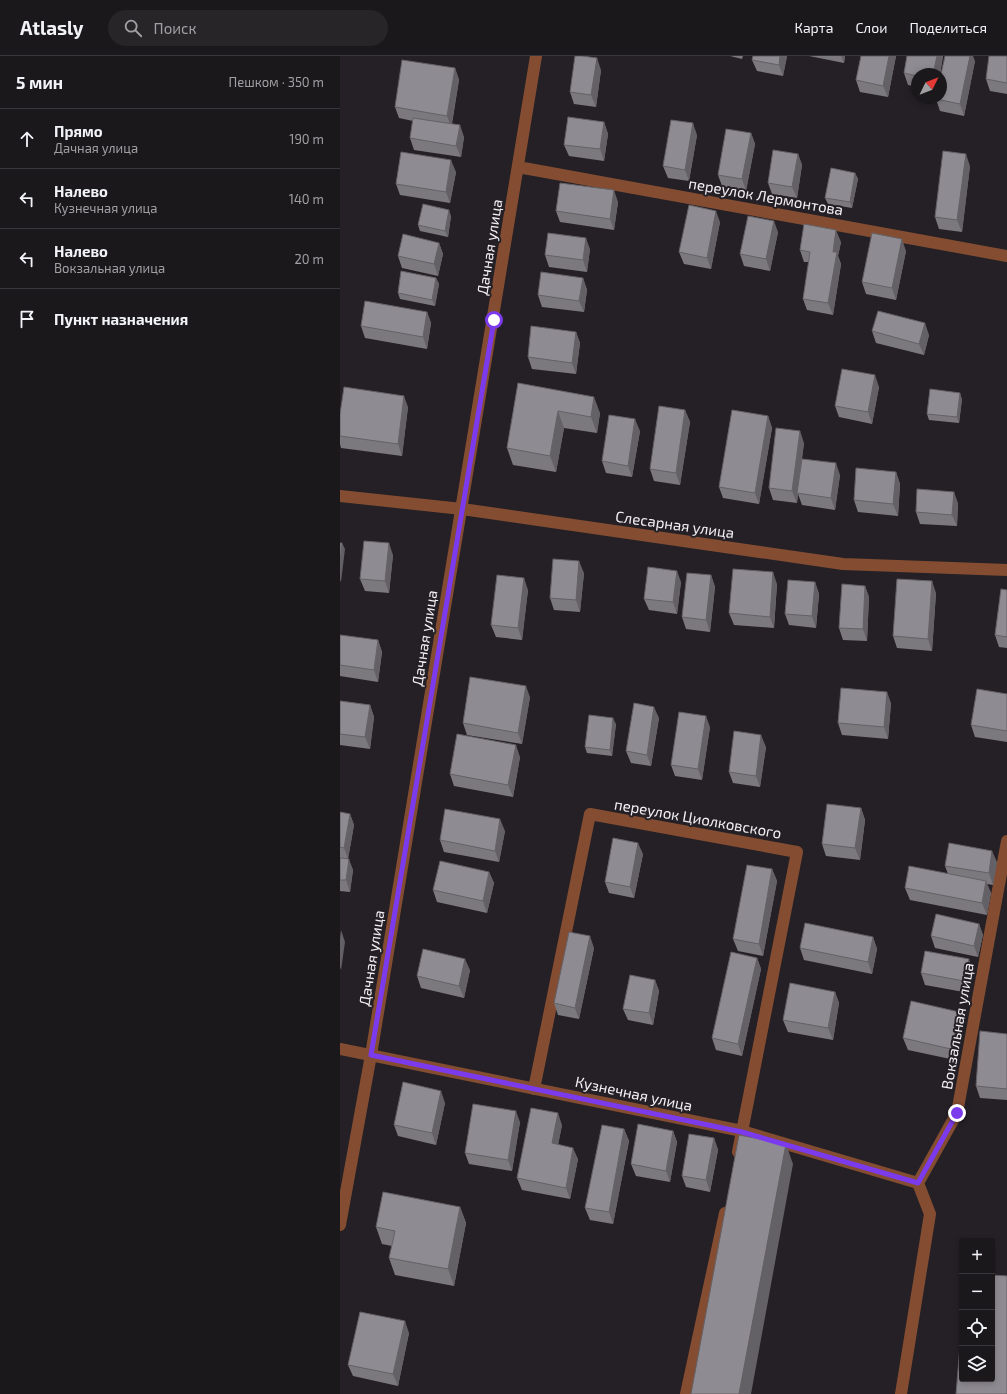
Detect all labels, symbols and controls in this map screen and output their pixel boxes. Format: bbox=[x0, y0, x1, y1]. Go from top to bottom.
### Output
search box bbox=[108, 10, 388, 46]
text: Atlasly bbox=[20, 16, 84, 39]
icon: search bbox=[122, 17, 144, 39]
text: Поиск bbox=[154, 19, 196, 37]
text: Карта bbox=[794, 19, 833, 36]
text: Слои bbox=[855, 19, 887, 36]
text: Поделиться bbox=[909, 19, 987, 36]
north arrow bbox=[911, 68, 947, 104]
text: 5 мин bbox=[16, 72, 63, 92]
text: Пешком · 350 m bbox=[229, 74, 324, 90]
text: Прямо bbox=[54, 122, 103, 140]
icon: ahead bbox=[16, 128, 38, 150]
text: 190 m bbox=[289, 131, 324, 147]
text: Дачная улица bbox=[54, 140, 138, 156]
street label: переулок Лермонтова bbox=[687, 174, 845, 219]
text: Налево bbox=[54, 182, 108, 200]
icon: left bbox=[16, 188, 38, 210]
text: 140 m bbox=[289, 191, 324, 207]
street label: Дачная улица bbox=[473, 198, 506, 296]
text: Кузнечная улица bbox=[54, 200, 158, 216]
text: Налево bbox=[54, 242, 108, 260]
icon: left bbox=[16, 248, 38, 270]
text: 20 m bbox=[295, 251, 324, 267]
text: Вокзальная улица bbox=[54, 260, 165, 276]
icon: arrive bbox=[16, 308, 38, 330]
text: Пункт назначения bbox=[54, 310, 188, 328]
route start bbox=[485, 311, 503, 329]
street label: Слесарная улица bbox=[614, 507, 736, 542]
street label: Дачная улица bbox=[408, 589, 441, 687]
street label: переулок Циолковского bbox=[613, 794, 783, 843]
street label: Дачная улица bbox=[355, 909, 388, 1007]
street label: Вокзальная улица bbox=[937, 961, 978, 1091]
street label: Кузнечная улица bbox=[574, 1072, 694, 1115]
route end bbox=[948, 1104, 966, 1122]
map controls bbox=[959, 1238, 995, 1382]
button: + bbox=[959, 1238, 995, 1274]
button: − bbox=[959, 1274, 995, 1310]
button: locate bbox=[959, 1310, 995, 1346]
button: layers bbox=[959, 1346, 995, 1382]

